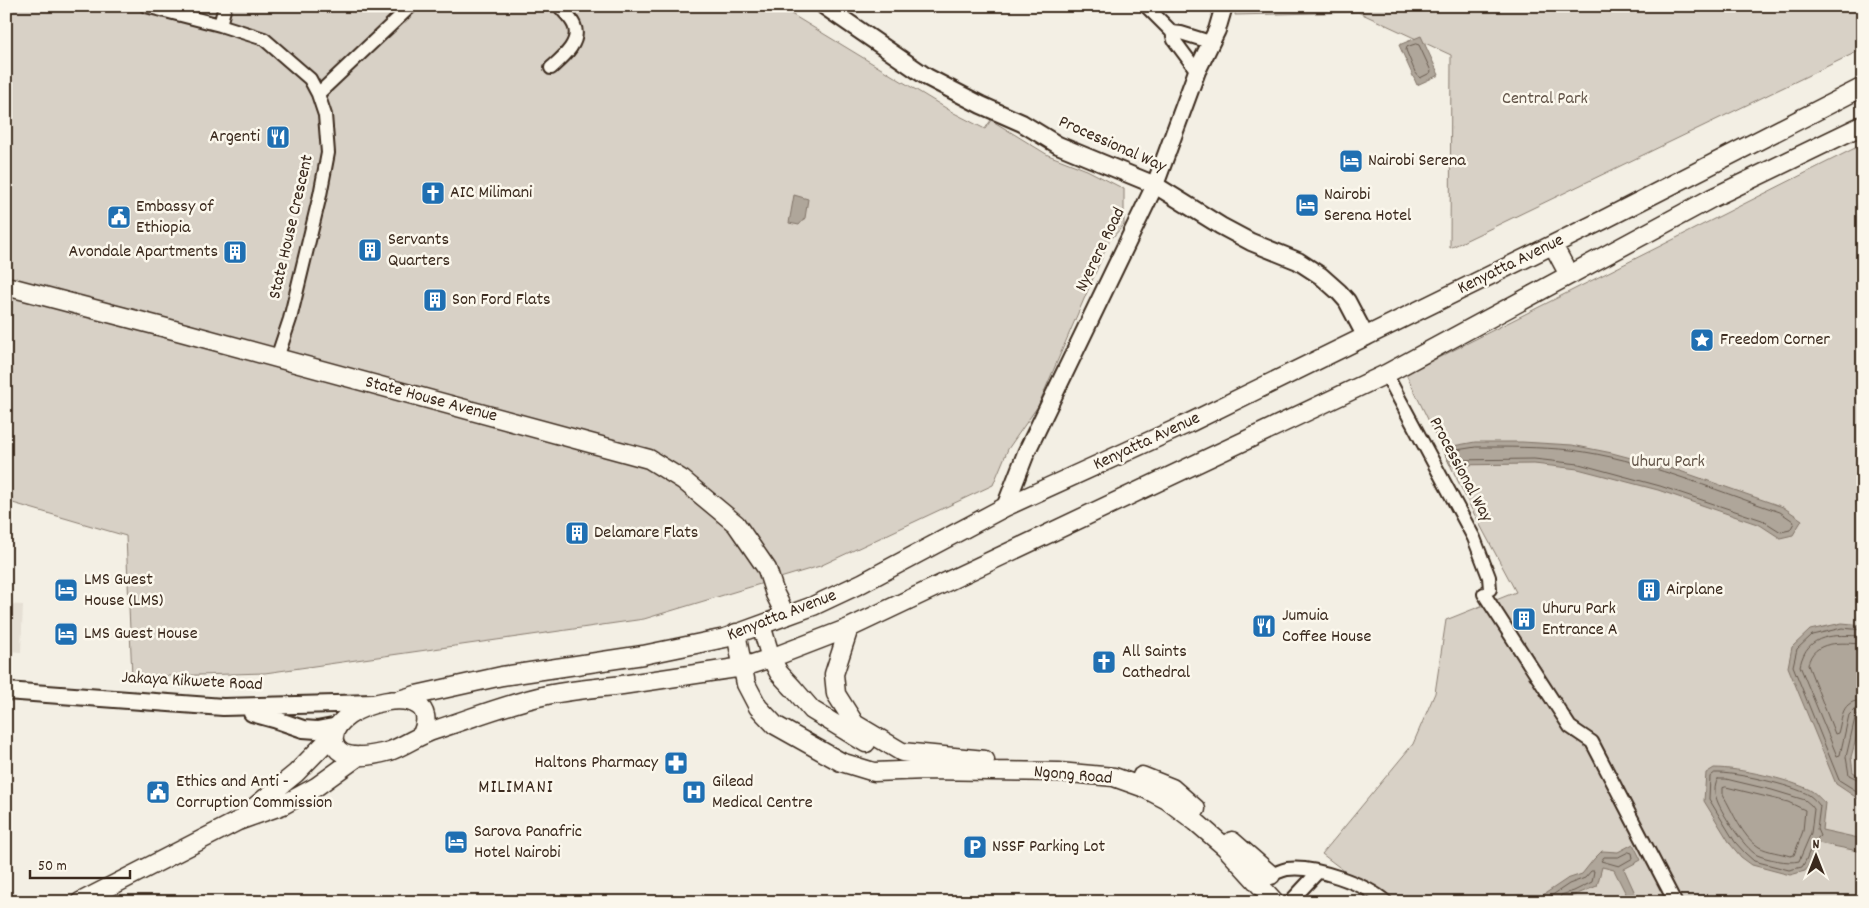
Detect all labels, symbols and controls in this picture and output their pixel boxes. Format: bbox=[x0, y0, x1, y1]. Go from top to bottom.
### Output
park label: Central Park bbox=[1502, 87, 1588, 112]
street label: Processional Way bbox=[1054, 110, 1171, 180]
restaurant icon: Argenti bbox=[265, 124, 291, 150]
place label: Argenti bbox=[209, 125, 260, 150]
hotel icon: Nairobi Serena bbox=[1338, 148, 1364, 174]
place label: Nairobi Serena bbox=[1368, 149, 1466, 174]
street label: State House Crescent bbox=[263, 152, 321, 302]
church icon: AIC Milimani bbox=[420, 180, 446, 206]
place label: AIC Milimani bbox=[450, 181, 532, 206]
place label: Nairobi Serena Hotel bbox=[1324, 183, 1412, 229]
hotel icon: Nairobi Serena Hotel bbox=[1294, 192, 1320, 218]
place label: Embassy of Ethiopia bbox=[136, 195, 214, 241]
public building icon: Embassy of Ethiopia bbox=[106, 204, 132, 230]
street label: Nyerere Road bbox=[1070, 204, 1132, 296]
place label: Servants Quarters bbox=[388, 228, 450, 274]
street label: Kenyatta Avenue bbox=[1454, 228, 1568, 302]
building icon: Servants Quarters bbox=[357, 237, 383, 263]
building icon: Avondale Apartments bbox=[222, 239, 248, 265]
place label: Avondale Apartments bbox=[68, 240, 218, 265]
building icon: Son Ford Flats bbox=[422, 287, 448, 313]
place label: Son Ford Flats bbox=[452, 288, 551, 313]
place icon: Freedom Corner bbox=[1689, 327, 1715, 353]
place label: Freedom Corner bbox=[1720, 328, 1830, 353]
street label: State House Avenue bbox=[362, 370, 500, 430]
street label: Kenyatta Avenue bbox=[1089, 406, 1205, 478]
street label: Processional Way bbox=[1422, 413, 1499, 528]
park label: Uhuru Park bbox=[1631, 450, 1705, 475]
building icon: Delamare Flats bbox=[564, 520, 590, 546]
place label: Delamare Flats bbox=[594, 521, 698, 546]
place label: LMS Guest House (LMS) bbox=[84, 568, 163, 614]
hotel icon: LMS Guest House (LMS) bbox=[53, 577, 79, 603]
building icon: Airplane bbox=[1636, 577, 1662, 603]
place label: Airplane bbox=[1666, 578, 1723, 603]
street label: Kenyatta Avenue bbox=[724, 584, 840, 648]
place label: Uhuru Park Entrance A bbox=[1542, 597, 1618, 643]
place label: Jumuia Coffee House bbox=[1282, 604, 1372, 650]
building icon: Uhuru Park Entrance A bbox=[1511, 606, 1537, 632]
restaurant icon: Jumuia Coffee House bbox=[1251, 613, 1277, 639]
hotel icon: LMS Guest House bbox=[53, 621, 79, 647]
place label: LMS Guest House bbox=[84, 622, 198, 647]
place label: All Saints Cathedral bbox=[1122, 640, 1191, 686]
church icon: All Saints Cathedral bbox=[1091, 649, 1117, 675]
street label: Jakaya Kikwete Road bbox=[121, 666, 263, 698]
pharmacy icon: Haltons Pharmacy bbox=[663, 750, 689, 776]
place label: Haltons Pharmacy bbox=[535, 751, 659, 776]
street label: Ngong Road bbox=[1033, 760, 1113, 792]
place label: Ethics and Anti - Corruption Commission bbox=[176, 770, 332, 816]
place label: Gilead Medical Centre bbox=[712, 770, 813, 816]
district label: MILIMANI bbox=[478, 775, 554, 802]
public building icon: Ethics and Anti - Corruption Commission bbox=[145, 779, 171, 805]
hospital icon: Gilead Medical Centre bbox=[681, 779, 707, 805]
place label: Sarova Panafric Hotel Nairobi bbox=[474, 820, 582, 866]
hotel icon: Sarova Panafric Hotel Nairobi bbox=[443, 829, 469, 855]
north arrow bbox=[1792, 830, 1842, 880]
parking icon: NSSF Parking Lot bbox=[962, 834, 988, 860]
place label: NSSF Parking Lot bbox=[992, 835, 1106, 860]
text: N bbox=[1813, 835, 1820, 855]
scale bar bbox=[30, 848, 130, 880]
text: 50 m bbox=[38, 856, 67, 878]

